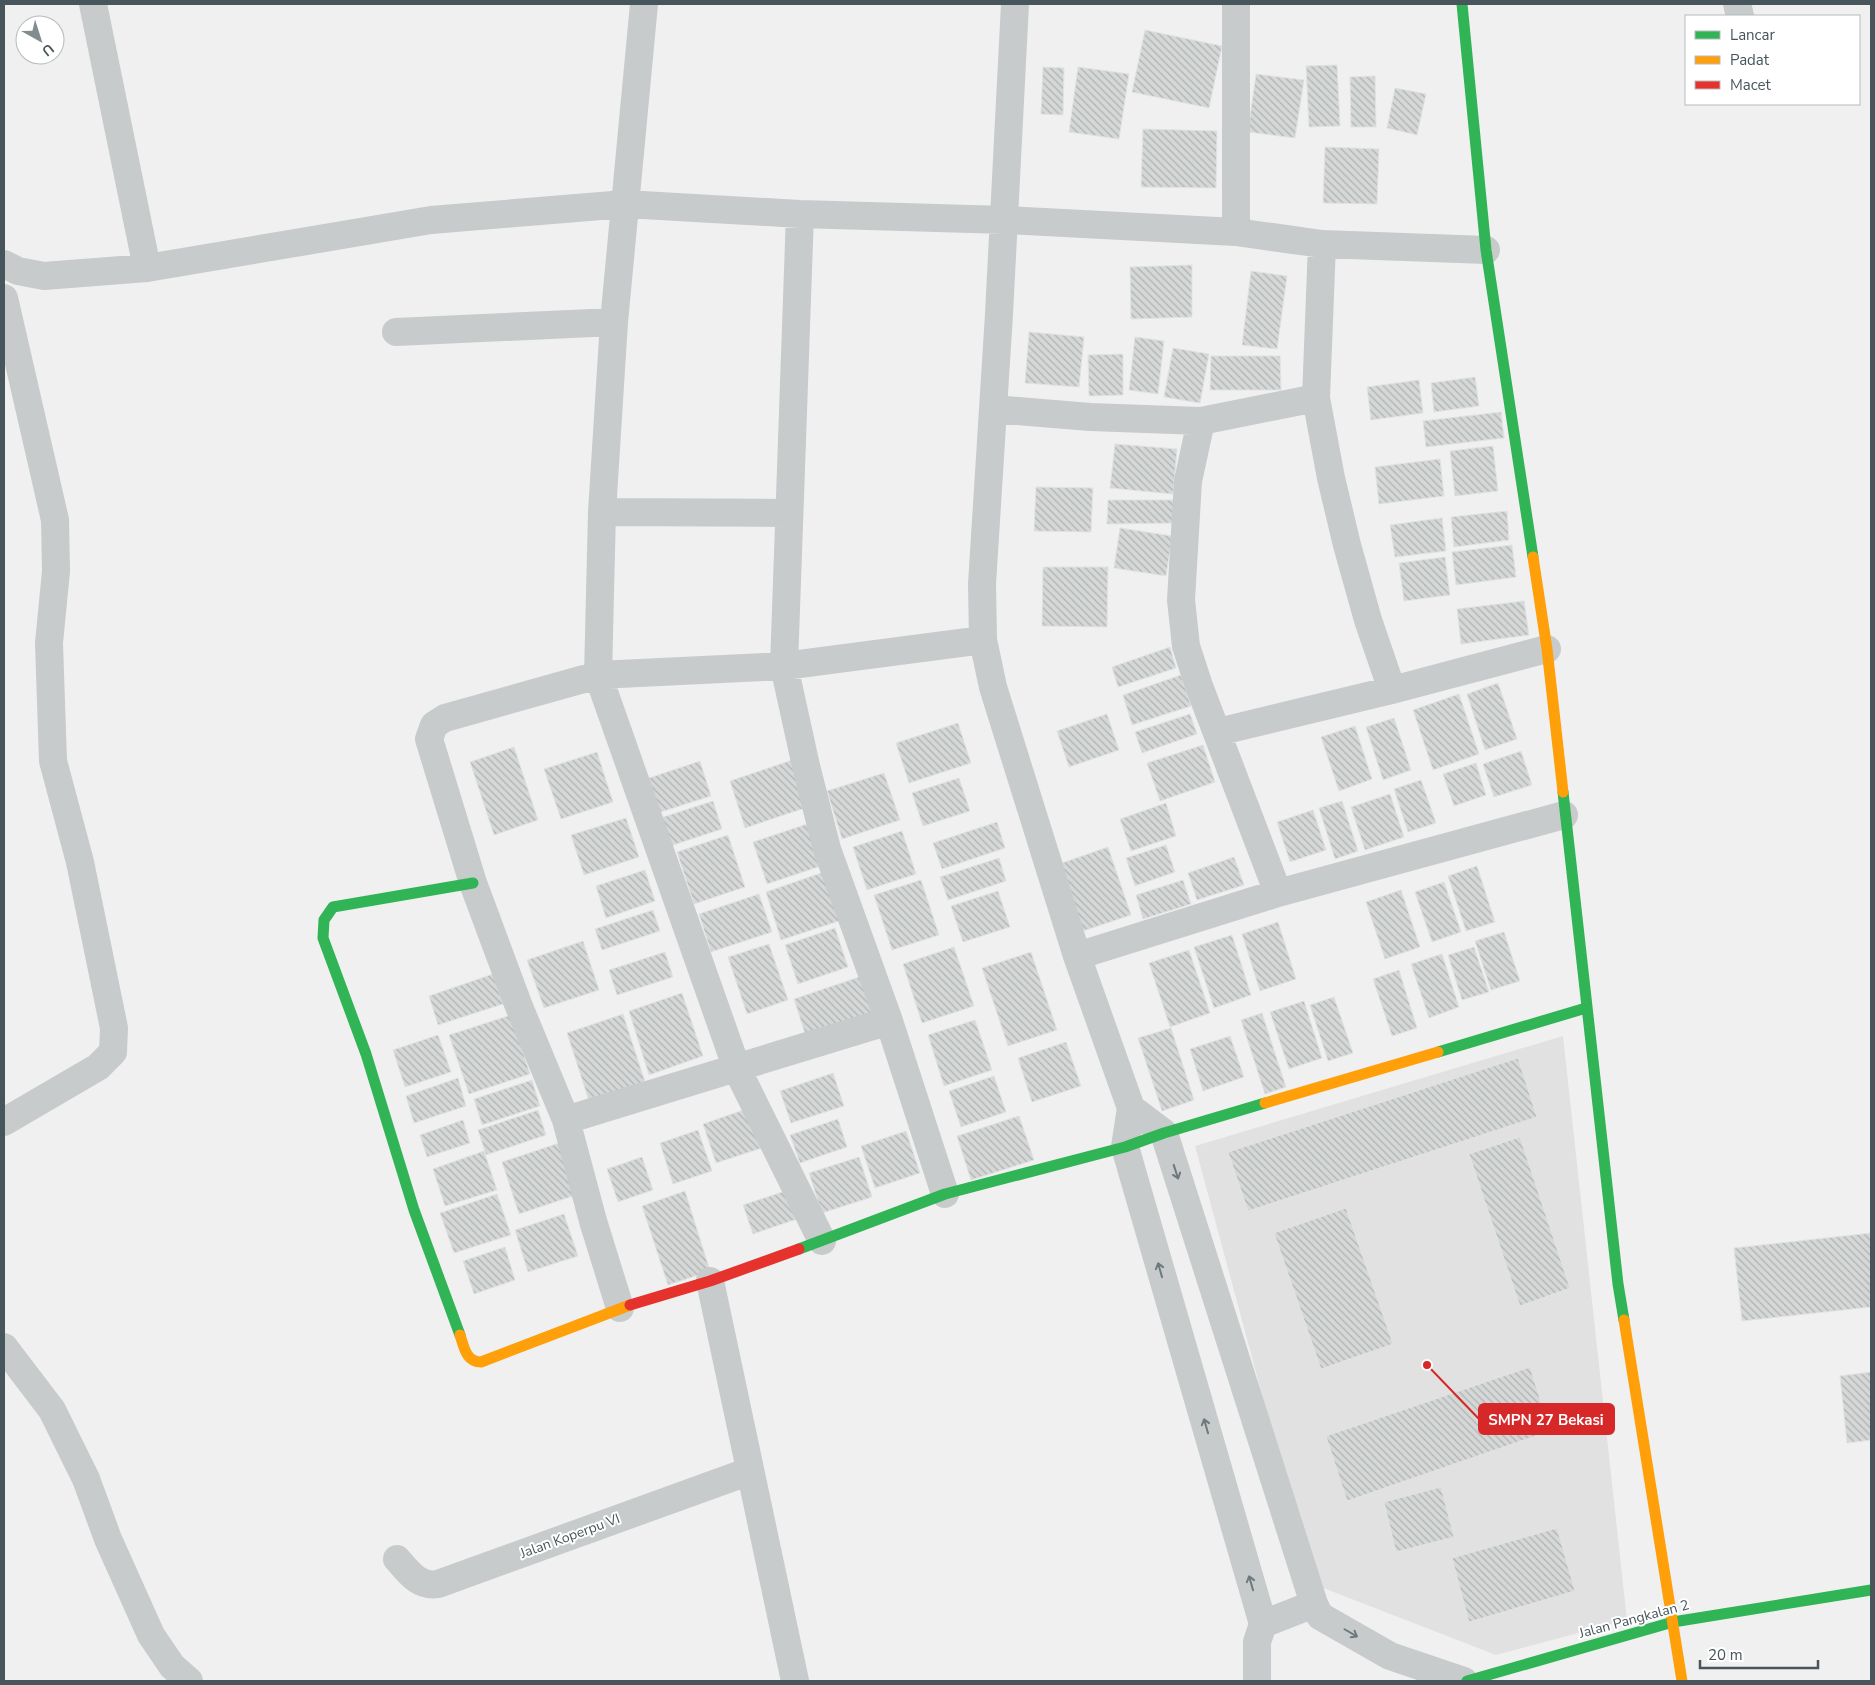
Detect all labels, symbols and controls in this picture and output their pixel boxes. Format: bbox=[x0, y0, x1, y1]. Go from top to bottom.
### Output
north arrow bbox=[15, 15, 65, 65]
legend bbox=[1685, 15, 1860, 105]
text: Lancar bbox=[1730, 25, 1775, 45]
text: U bbox=[38, 39, 58, 60]
text: Padat bbox=[1730, 50, 1770, 70]
text: Macet bbox=[1730, 75, 1772, 95]
one-way arrow bbox=[1172, 1164, 1182, 1180]
one-way arrow bbox=[1155, 1263, 1165, 1279]
callout: SMPN 27 Bekasi bbox=[1479, 1404, 1614, 1434]
text: SMPN 27 Bekasi bbox=[1488, 1410, 1604, 1430]
one-way arrow bbox=[1200, 1419, 1210, 1435]
street label: Jalan Koperpu VI bbox=[517, 1509, 623, 1563]
one-way arrow bbox=[1245, 1575, 1255, 1591]
street label: Jalan Pangkalan 2 bbox=[1576, 1595, 1691, 1643]
one-way arrow bbox=[1343, 1629, 1357, 1639]
scale bar bbox=[1700, 1638, 1818, 1670]
text: 20 m bbox=[1708, 1645, 1743, 1665]

